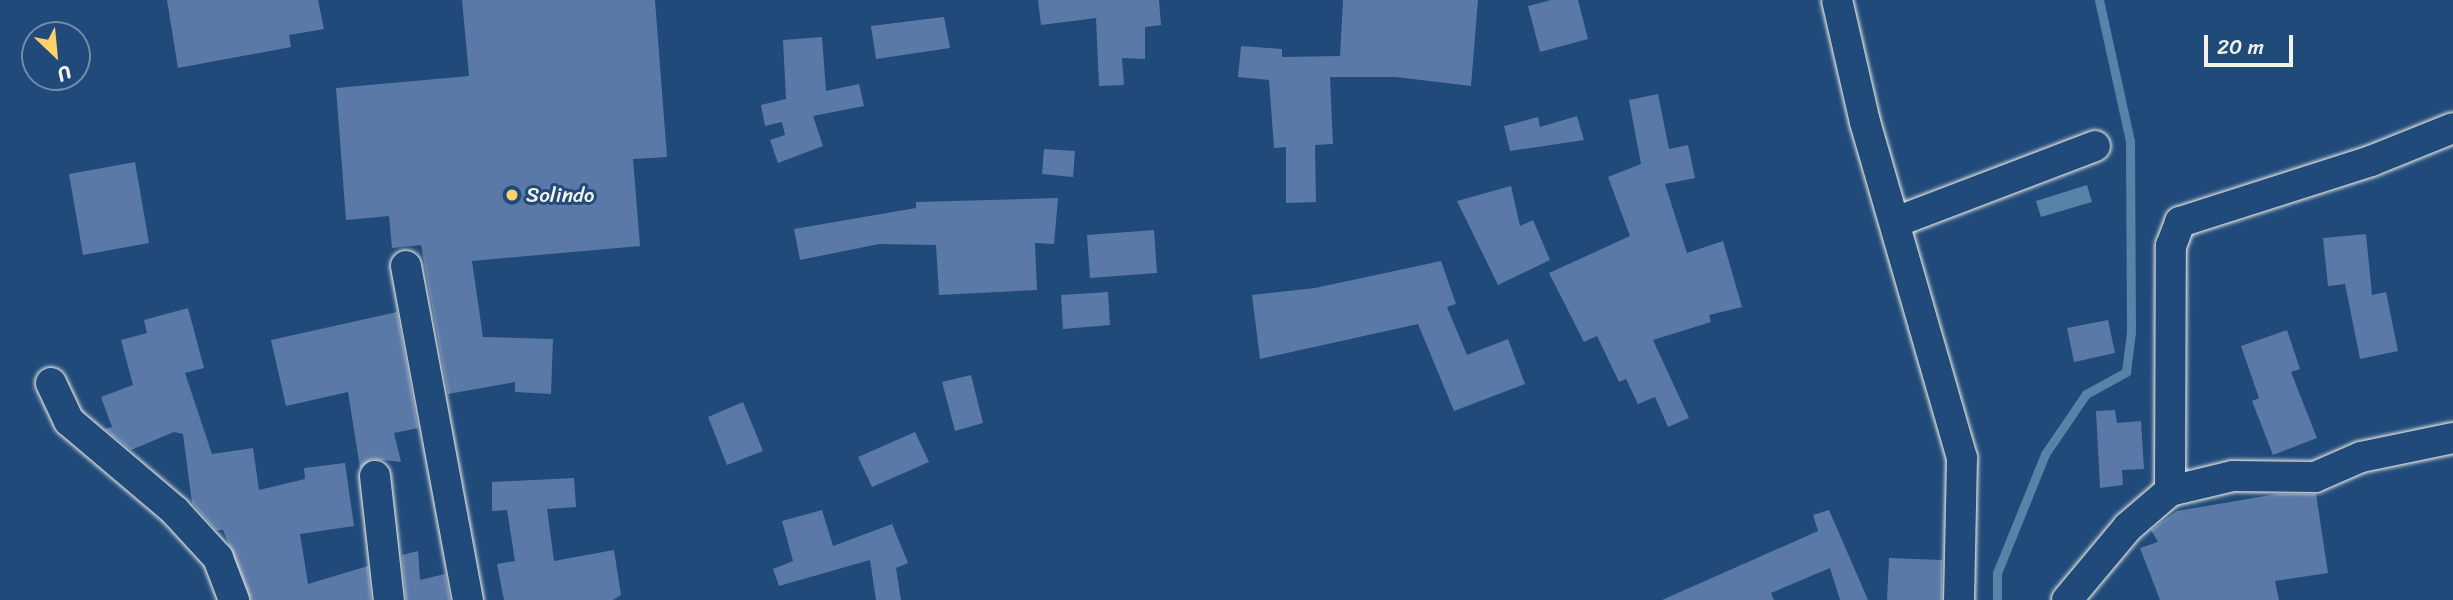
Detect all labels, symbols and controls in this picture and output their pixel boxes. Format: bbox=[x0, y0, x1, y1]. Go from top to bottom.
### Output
north arrow bbox=[21, 21, 91, 91]
scale bar bbox=[2208, 21, 2297, 65]
text: 20 m bbox=[2217, 28, 2264, 66]
text: U bbox=[52, 56, 77, 91]
place label: Solindo bbox=[526, 182, 594, 208]
marker: Solindo bbox=[504, 187, 520, 203]

